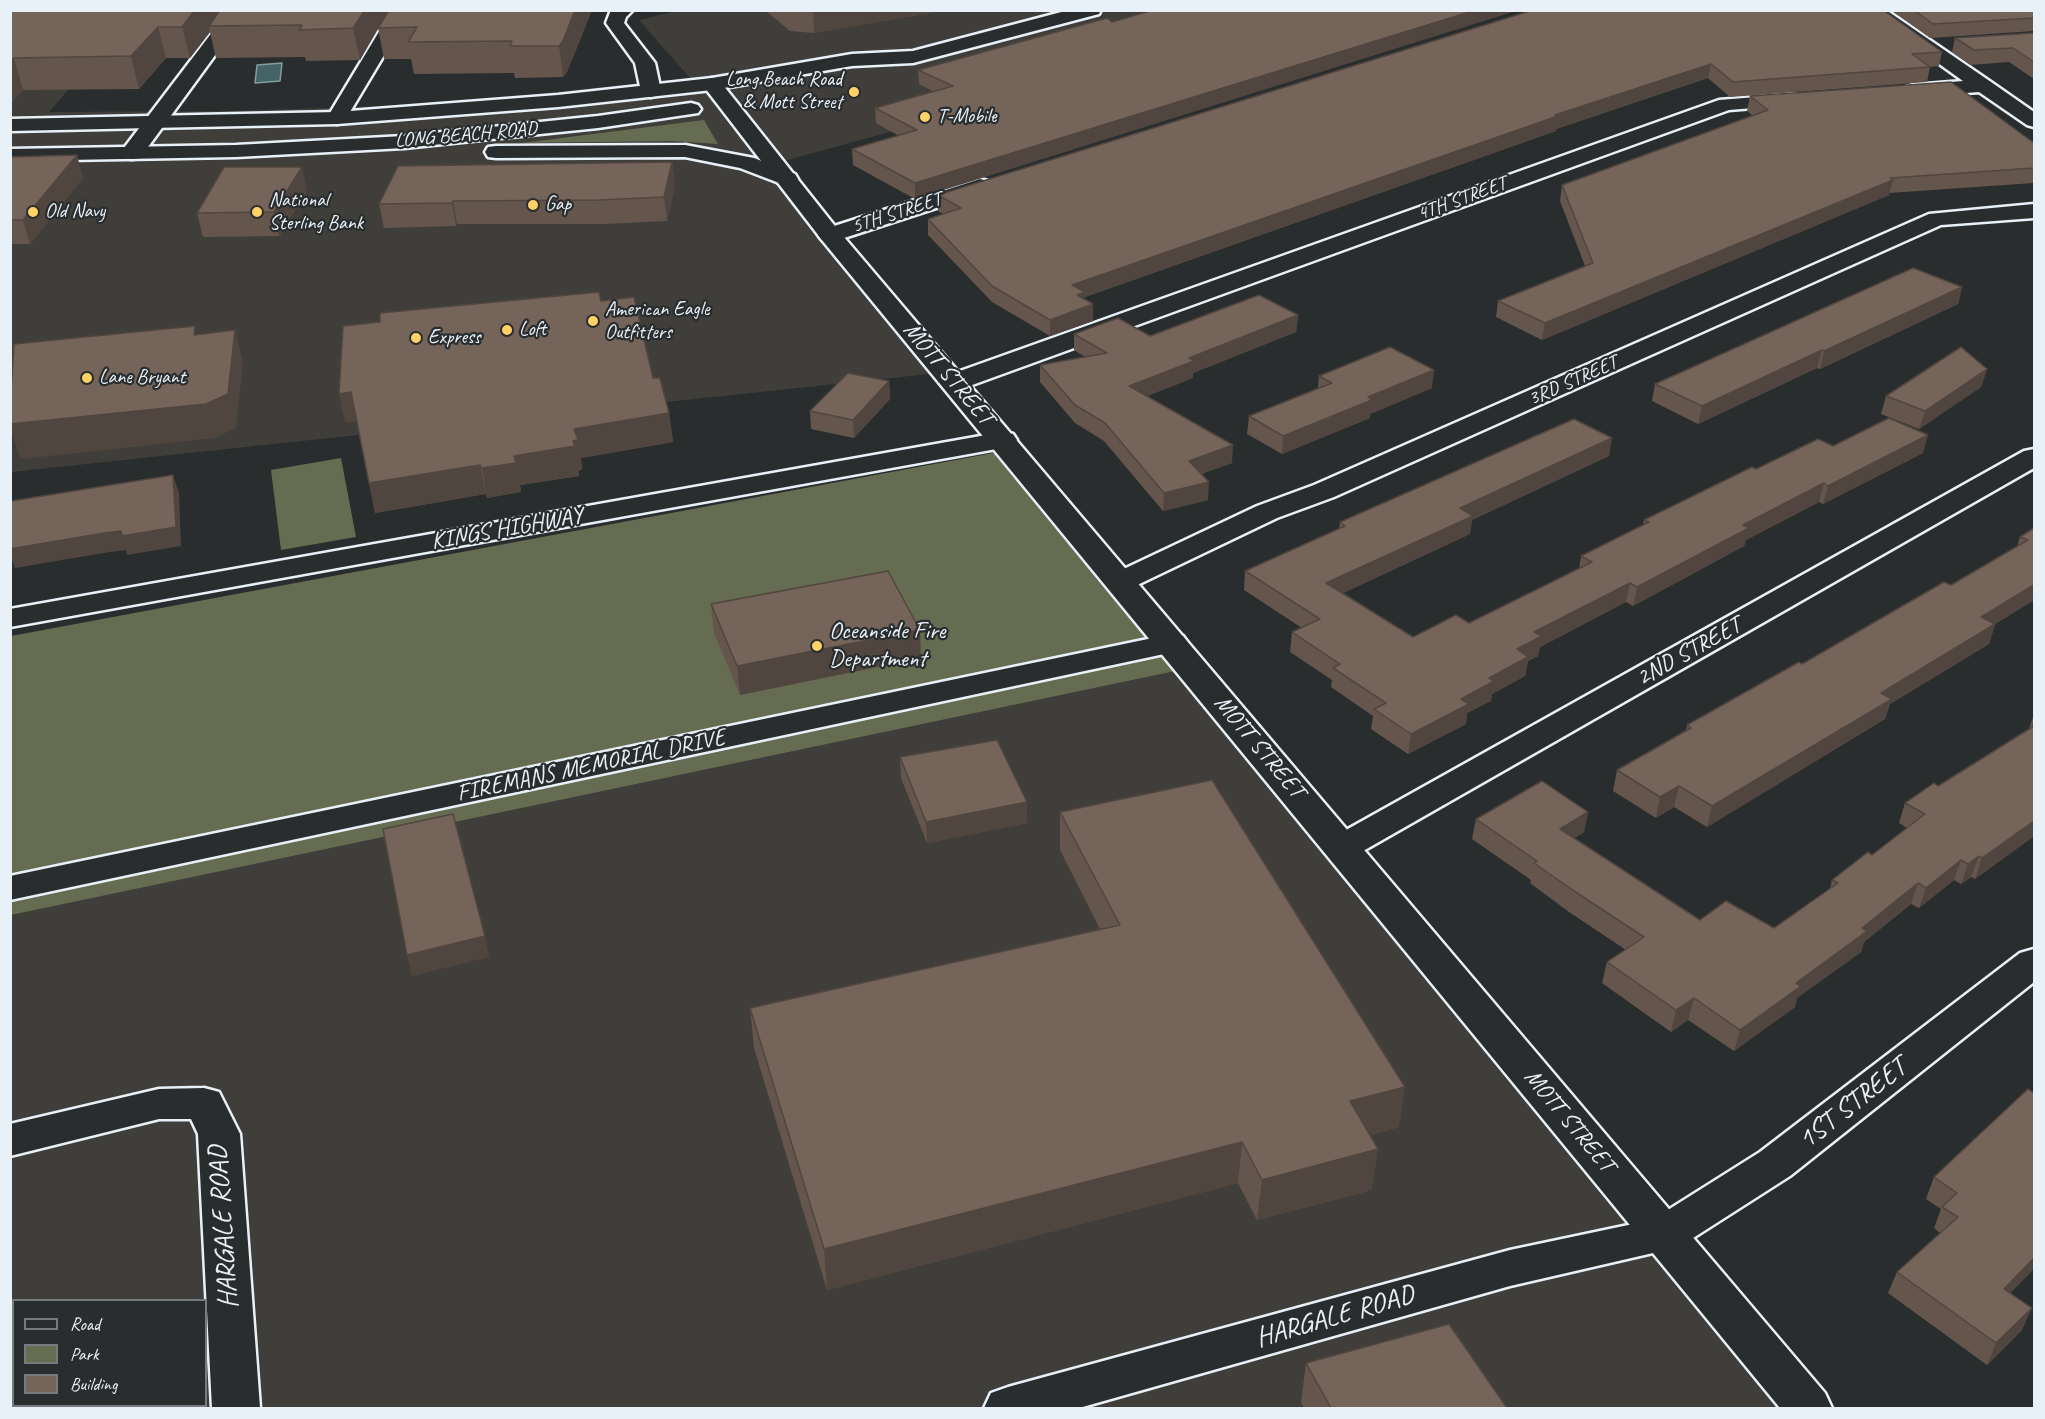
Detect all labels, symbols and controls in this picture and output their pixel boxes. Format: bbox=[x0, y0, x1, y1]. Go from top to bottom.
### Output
place label: Long Beach Road & Mott Street bbox=[726, 68, 842, 115]
marker: Long Beach Road & Mott Street bbox=[847, 85, 861, 99]
place label: T-Mobile bbox=[937, 105, 996, 129]
marker: T-Mobile bbox=[918, 110, 932, 124]
street label: LONG BEACH ROAD bbox=[394, 117, 538, 153]
street label: 4TH STREET bbox=[1414, 172, 1510, 226]
street label: 5TH STREET bbox=[849, 187, 945, 239]
place label: National Sterling Bank bbox=[269, 189, 363, 236]
place label: Gap bbox=[545, 193, 571, 217]
marker: Gap bbox=[526, 198, 540, 212]
place label: Old Navy bbox=[45, 200, 105, 224]
marker: Old Navy bbox=[26, 205, 40, 219]
marker: National Sterling Bank bbox=[250, 205, 264, 219]
place label: American Eagle Outfitters bbox=[605, 298, 709, 345]
marker: American Eagle Outfitters bbox=[586, 314, 600, 328]
street label: MOTT STREET bbox=[896, 316, 1000, 432]
place label: Loft bbox=[519, 318, 546, 342]
marker: Loft bbox=[500, 323, 514, 337]
place label: Express bbox=[428, 326, 481, 350]
marker: Express bbox=[409, 331, 423, 345]
street label: 3RD STREET bbox=[1525, 351, 1621, 411]
place label: Lane Bryant bbox=[99, 366, 185, 390]
marker: Lane Bryant bbox=[80, 371, 94, 385]
street label: KINGS HIGHWAY bbox=[429, 502, 585, 556]
street label: 2ND STREET bbox=[1631, 611, 1747, 693]
place label: Oceanside Fire Department bbox=[829, 618, 945, 674]
marker: Oceanside Fire Department bbox=[810, 639, 824, 653]
street label: MOTT STREET bbox=[1207, 689, 1311, 805]
street label: FIREMANS MEMORIAL DRIVE bbox=[454, 723, 728, 809]
street label: 1ST STREET bbox=[1792, 1051, 1914, 1157]
street label: MOTT STREET bbox=[1517, 1063, 1621, 1179]
street label: HARGALE ROAD bbox=[202, 1144, 246, 1310]
street label: HARGALE ROAD bbox=[1252, 1278, 1418, 1356]
legend bbox=[12, 1299, 207, 1407]
text: Road bbox=[70, 1313, 100, 1335]
text: Park bbox=[70, 1343, 99, 1365]
text: Building bbox=[70, 1373, 117, 1395]

